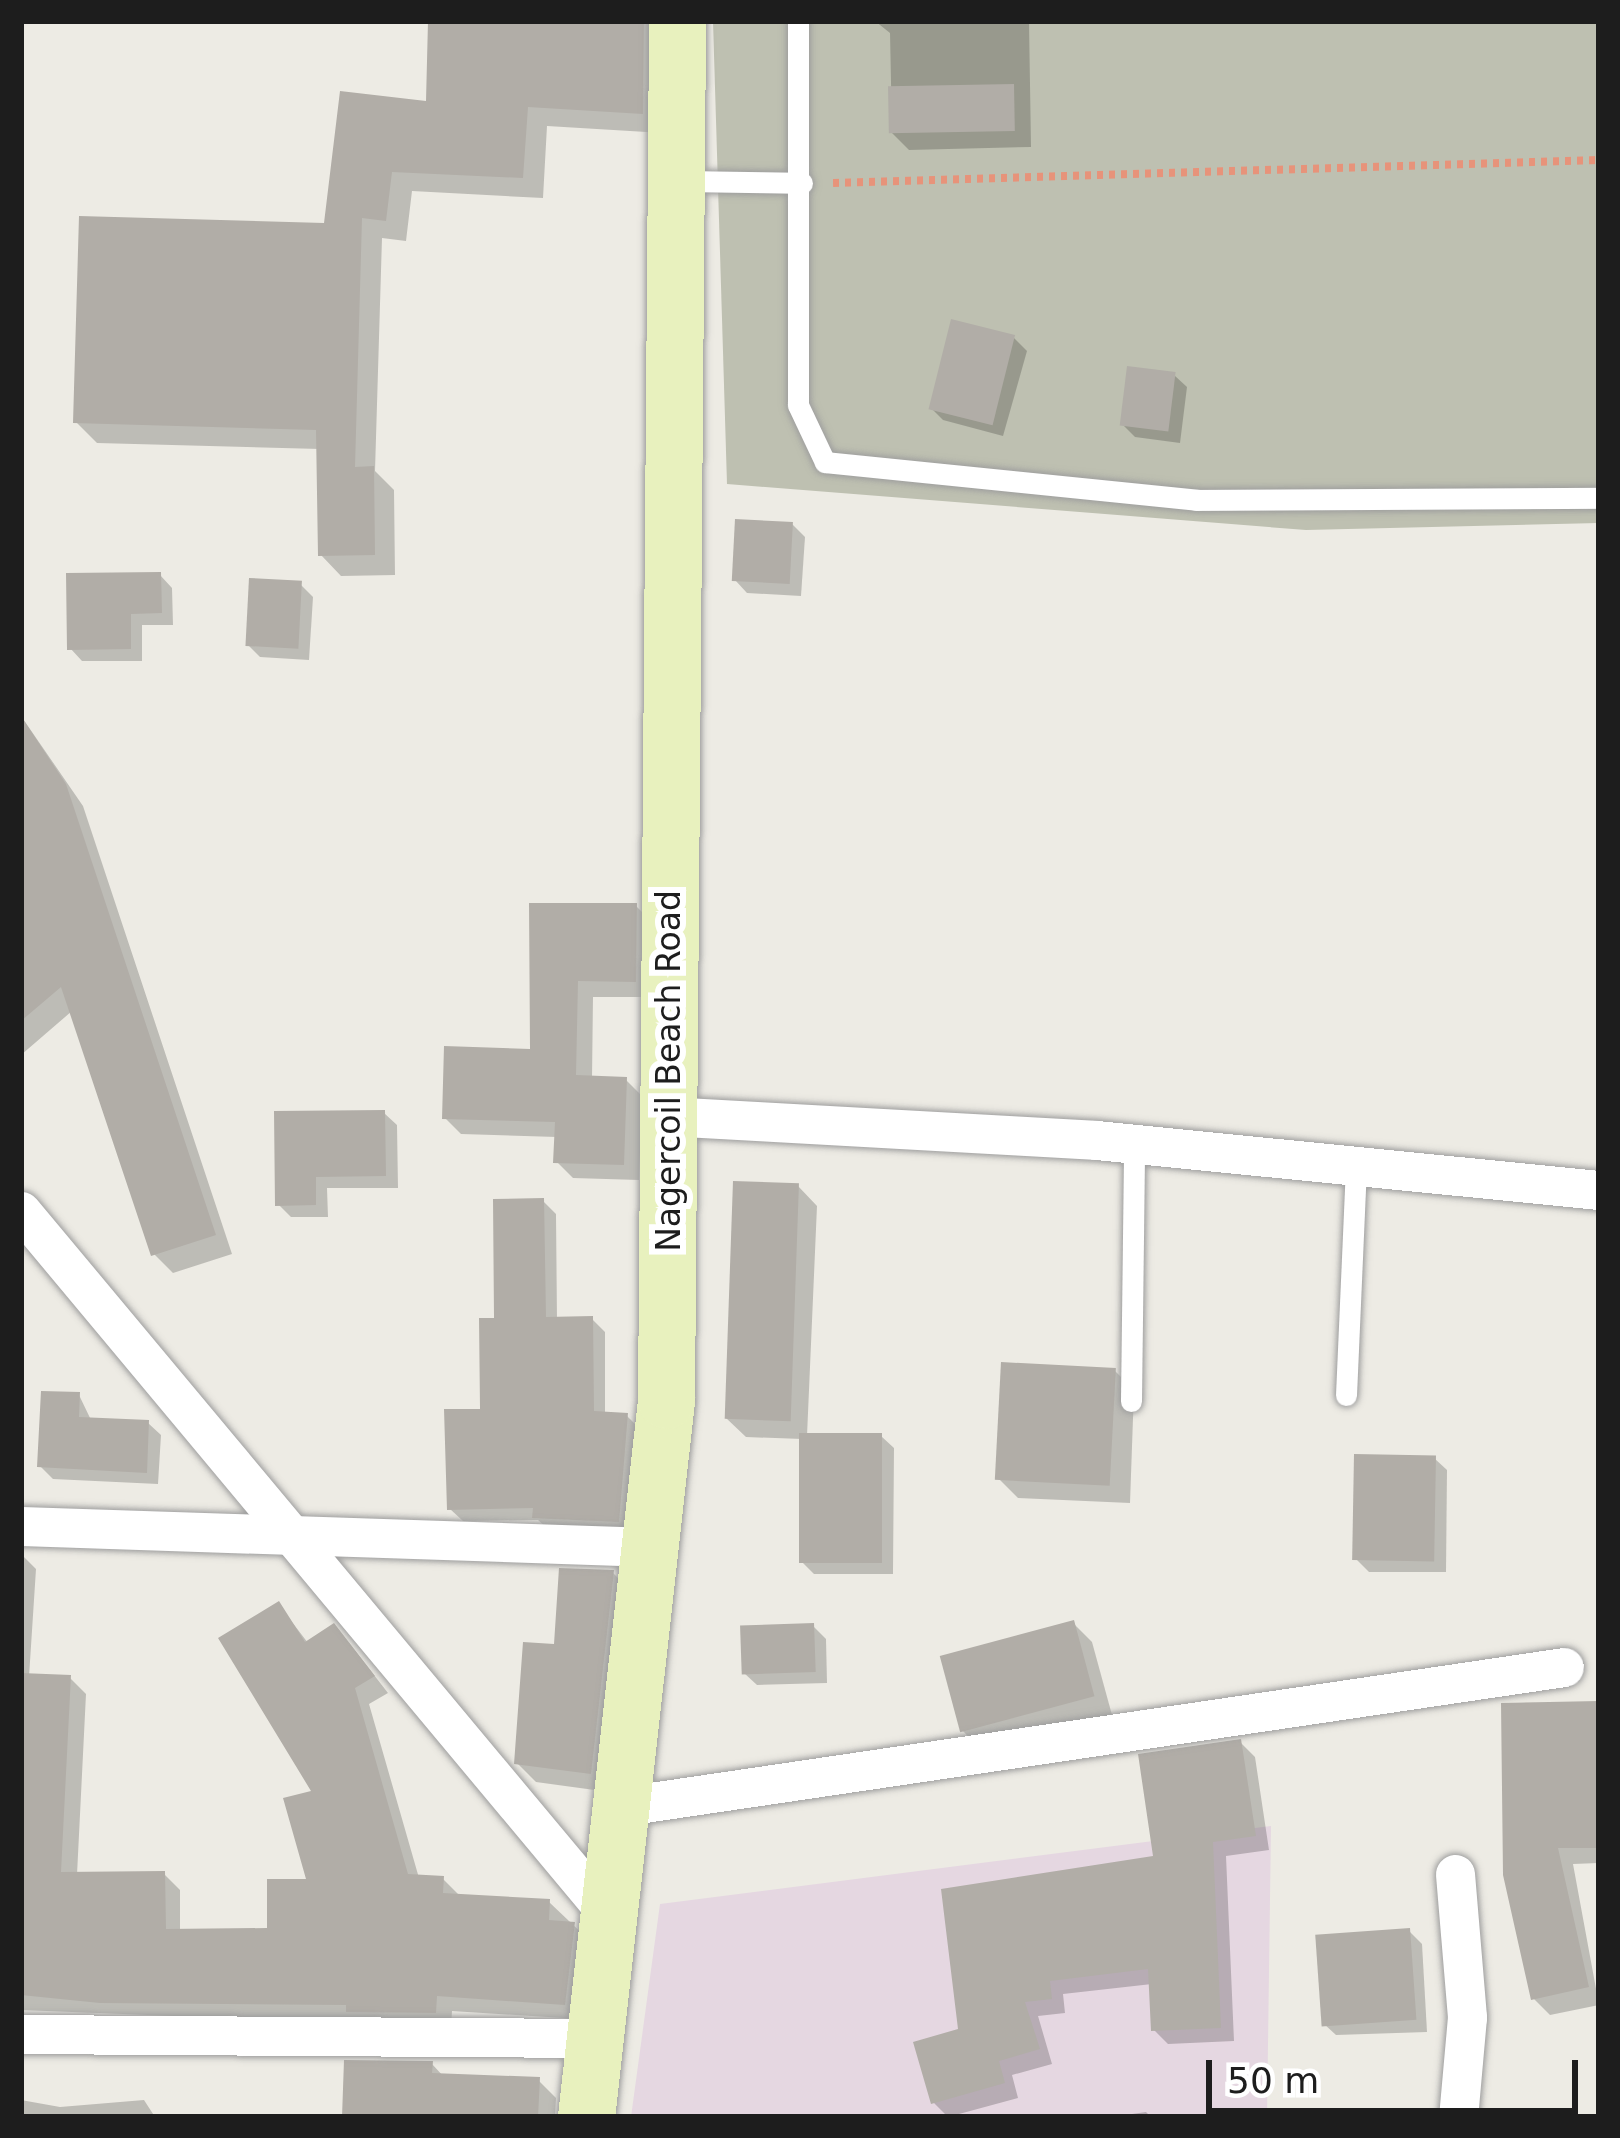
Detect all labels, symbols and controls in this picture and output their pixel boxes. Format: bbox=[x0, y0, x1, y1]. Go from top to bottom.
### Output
street label: Nagercoil Beach Road bbox=[649, 890, 689, 1252]
scale bar bbox=[1212, 2036, 1584, 2110]
text: 50 m bbox=[1227, 2060, 1319, 2101]

